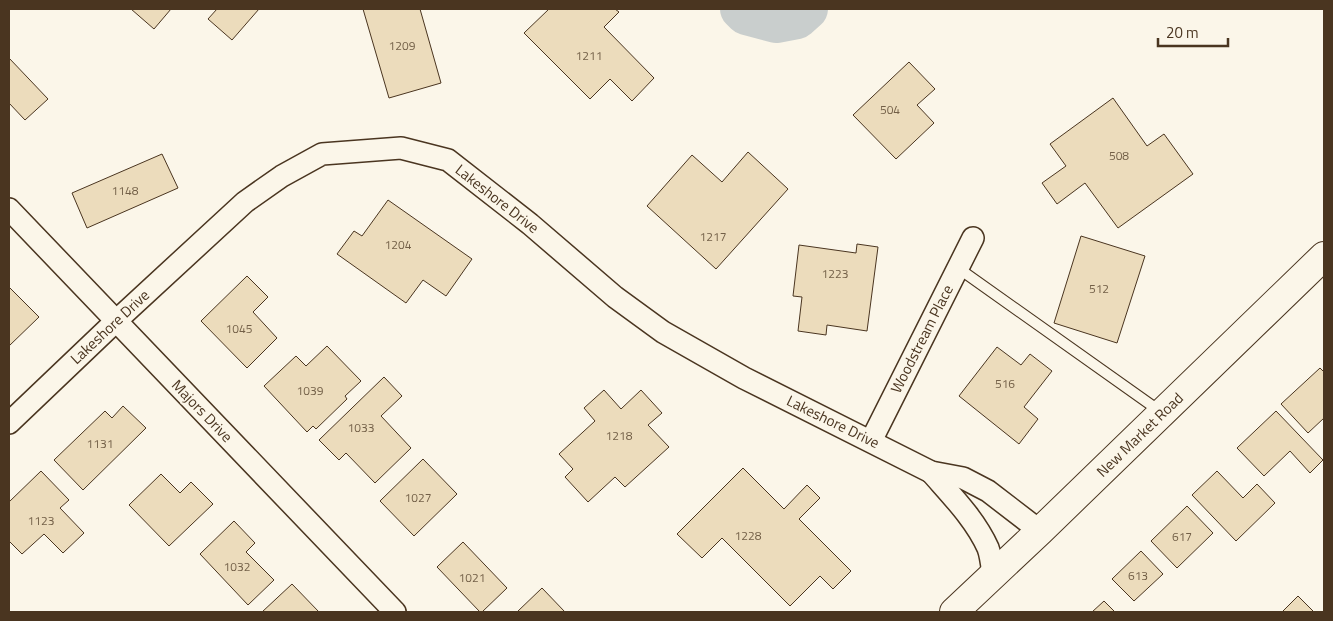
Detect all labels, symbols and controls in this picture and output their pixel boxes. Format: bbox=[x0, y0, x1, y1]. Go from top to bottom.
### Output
scale bar bbox=[1158, 15, 1228, 47]
text: 20 m bbox=[1166, 21, 1199, 44]
house number: 1209 bbox=[389, 36, 416, 55]
house number: 1211 bbox=[576, 46, 602, 65]
house number: 504 bbox=[880, 100, 900, 119]
house number: 508 bbox=[1109, 146, 1129, 165]
street label: Lakeshore Drive bbox=[450, 158, 544, 239]
house number: 1148 bbox=[112, 181, 139, 200]
house number: 1217 bbox=[700, 227, 726, 246]
house number: 1204 bbox=[385, 235, 412, 254]
house number: 1223 bbox=[822, 264, 848, 283]
house number: 512 bbox=[1089, 279, 1109, 298]
street label: Woodstream Place bbox=[884, 281, 959, 397]
street label: Lakeshore Drive bbox=[65, 284, 154, 369]
house number: 1045 bbox=[226, 319, 253, 338]
street label: Majors Drive bbox=[166, 374, 238, 447]
house number: 516 bbox=[995, 374, 1015, 393]
house number: 1039 bbox=[297, 381, 324, 400]
street label: New Market Road bbox=[1091, 387, 1188, 482]
street label: Lakeshore Drive bbox=[783, 389, 884, 454]
house number: 1033 bbox=[348, 418, 374, 437]
house number: 1218 bbox=[606, 426, 633, 445]
house number: 1131 bbox=[87, 434, 113, 453]
house number: 1027 bbox=[405, 488, 431, 507]
house number: 1123 bbox=[28, 511, 54, 530]
house number: 1228 bbox=[735, 526, 762, 545]
house number: 617 bbox=[1172, 527, 1192, 546]
house number: 1032 bbox=[224, 557, 250, 576]
house number: 613 bbox=[1128, 566, 1148, 585]
house number: 1021 bbox=[459, 568, 485, 587]

